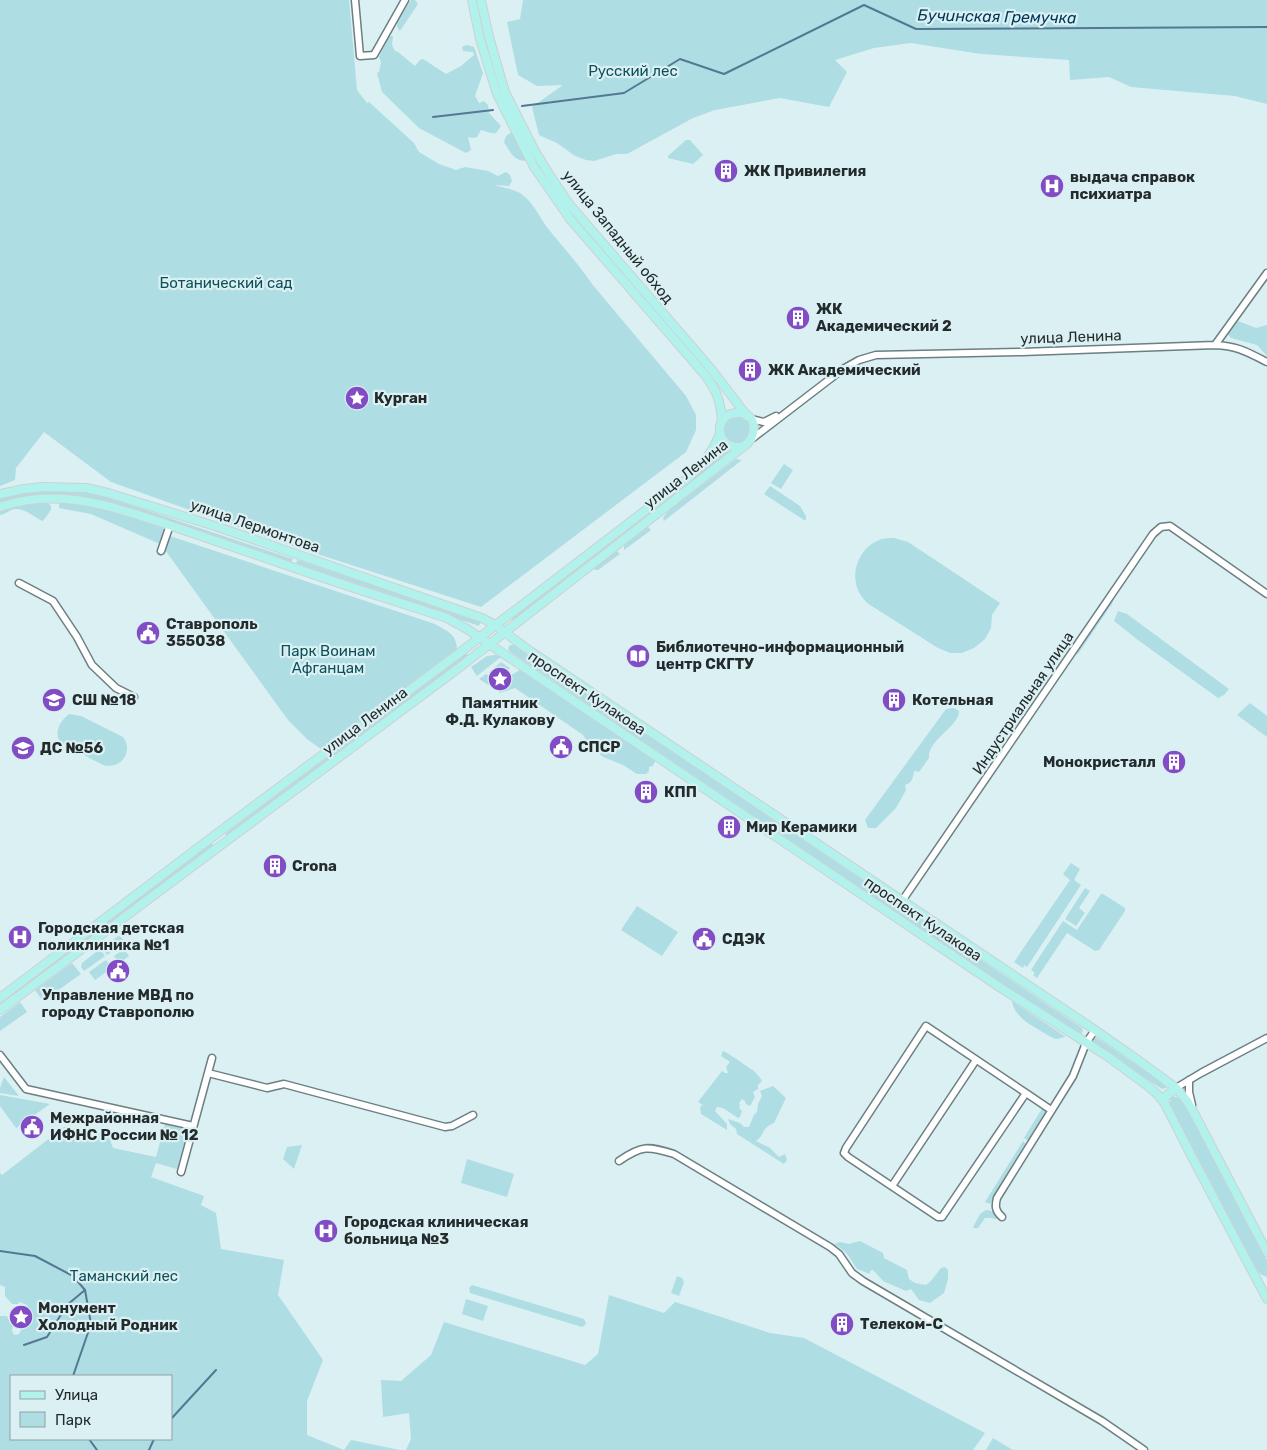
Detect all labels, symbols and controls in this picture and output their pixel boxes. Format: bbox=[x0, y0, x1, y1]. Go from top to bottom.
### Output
water label: Бучинская Гремучка bbox=[917, 6, 1077, 27]
park label: Русский лес bbox=[588, 62, 678, 80]
building icon: ЖК Привилегия bbox=[713, 158, 739, 184]
place label: ЖК Привилегия bbox=[744, 162, 866, 180]
street label: улица Западный обход bbox=[559, 167, 677, 307]
place label: выдача справок психиатра bbox=[1070, 168, 1195, 203]
hospital icon: выдача справок психиатра bbox=[1039, 173, 1065, 199]
park label: Ботанический сад bbox=[160, 274, 292, 292]
place label: ЖК Академический 2 bbox=[816, 300, 952, 335]
building icon: ЖК Академический 2 bbox=[785, 305, 811, 331]
street label: улица Ленина bbox=[1020, 326, 1122, 348]
building icon: ЖК Академический bbox=[737, 357, 763, 383]
place label: ЖК Академический bbox=[768, 361, 921, 379]
place icon: Курган bbox=[344, 385, 370, 411]
place label: Курган bbox=[374, 389, 427, 407]
street label: улица Ленина bbox=[640, 436, 732, 512]
street label: улица Лермонтова bbox=[188, 495, 322, 557]
place label: Ставрополь 355038 bbox=[166, 615, 258, 650]
public building icon: Ставрополь 355038 bbox=[135, 620, 161, 646]
street label: Индустриальная улица bbox=[969, 628, 1077, 778]
place label: Библиотечно-информационный центр СКГТУ bbox=[656, 638, 904, 673]
park label: Парк Воинам Афганцам bbox=[280, 642, 376, 677]
library icon: Библиотечно-информационный центр СКГТУ bbox=[625, 643, 651, 669]
street label: проспект Кулакова bbox=[525, 647, 649, 739]
place icon: Памятник Ф.Д. Кулакову bbox=[487, 666, 513, 692]
street label: улица Ленина bbox=[319, 683, 411, 759]
school or university icon: СШ №18 bbox=[41, 687, 67, 713]
building icon: Котельная bbox=[881, 687, 907, 713]
place label: СШ №18 bbox=[72, 691, 137, 709]
place label: Котельная bbox=[912, 691, 994, 709]
place label: Памятник Ф.Д. Кулакову bbox=[445, 694, 555, 729]
public building icon: СПСР bbox=[548, 734, 574, 760]
school or university icon: ДС №56 bbox=[10, 735, 36, 761]
place label: СПСР bbox=[578, 738, 620, 756]
place label: ДС №56 bbox=[40, 739, 103, 757]
building icon: Монокристалл bbox=[1161, 749, 1187, 775]
place label: Монокристалл bbox=[1043, 753, 1156, 771]
building icon: КПП bbox=[633, 779, 659, 805]
place label: КПП bbox=[664, 783, 697, 801]
building icon: Мир Керамики bbox=[716, 814, 742, 840]
place label: Мир Керамики bbox=[746, 818, 857, 836]
building icon: Crona bbox=[262, 853, 288, 879]
place label: Crona bbox=[292, 857, 337, 875]
street label: проспект Кулакова bbox=[861, 873, 985, 965]
place label: Городская детская поликлиника №1 bbox=[38, 919, 184, 954]
hospital icon: Городская детская поликлиника №1 bbox=[7, 924, 33, 950]
public building icon: СДЭК bbox=[691, 926, 717, 952]
place label: СДЭК bbox=[722, 930, 766, 948]
public building icon: Управление МВД по городу Ставрополю bbox=[105, 958, 131, 984]
place label: Управление МВД по городу Ставрополю bbox=[42, 986, 194, 1021]
place label: Межрайонная ИФНС России № 12 bbox=[50, 1109, 199, 1144]
public building icon: Межрайонная ИФНС России № 12 bbox=[19, 1114, 45, 1140]
place label: Городская клиническая больница №3 bbox=[344, 1213, 529, 1248]
hospital icon: Городская клиническая больница №3 bbox=[313, 1218, 339, 1244]
park label: Таманский лес bbox=[70, 1267, 178, 1285]
place label: Монумент Холодный Родник bbox=[38, 1299, 178, 1334]
place icon: Монумент Холодный Родник bbox=[8, 1304, 34, 1330]
building icon: Телеком-С bbox=[829, 1311, 855, 1337]
place label: Телеком-С bbox=[860, 1315, 944, 1333]
legend bbox=[10, 1375, 172, 1440]
text: Улица bbox=[55, 1386, 98, 1404]
text: Парк bbox=[55, 1411, 91, 1429]

